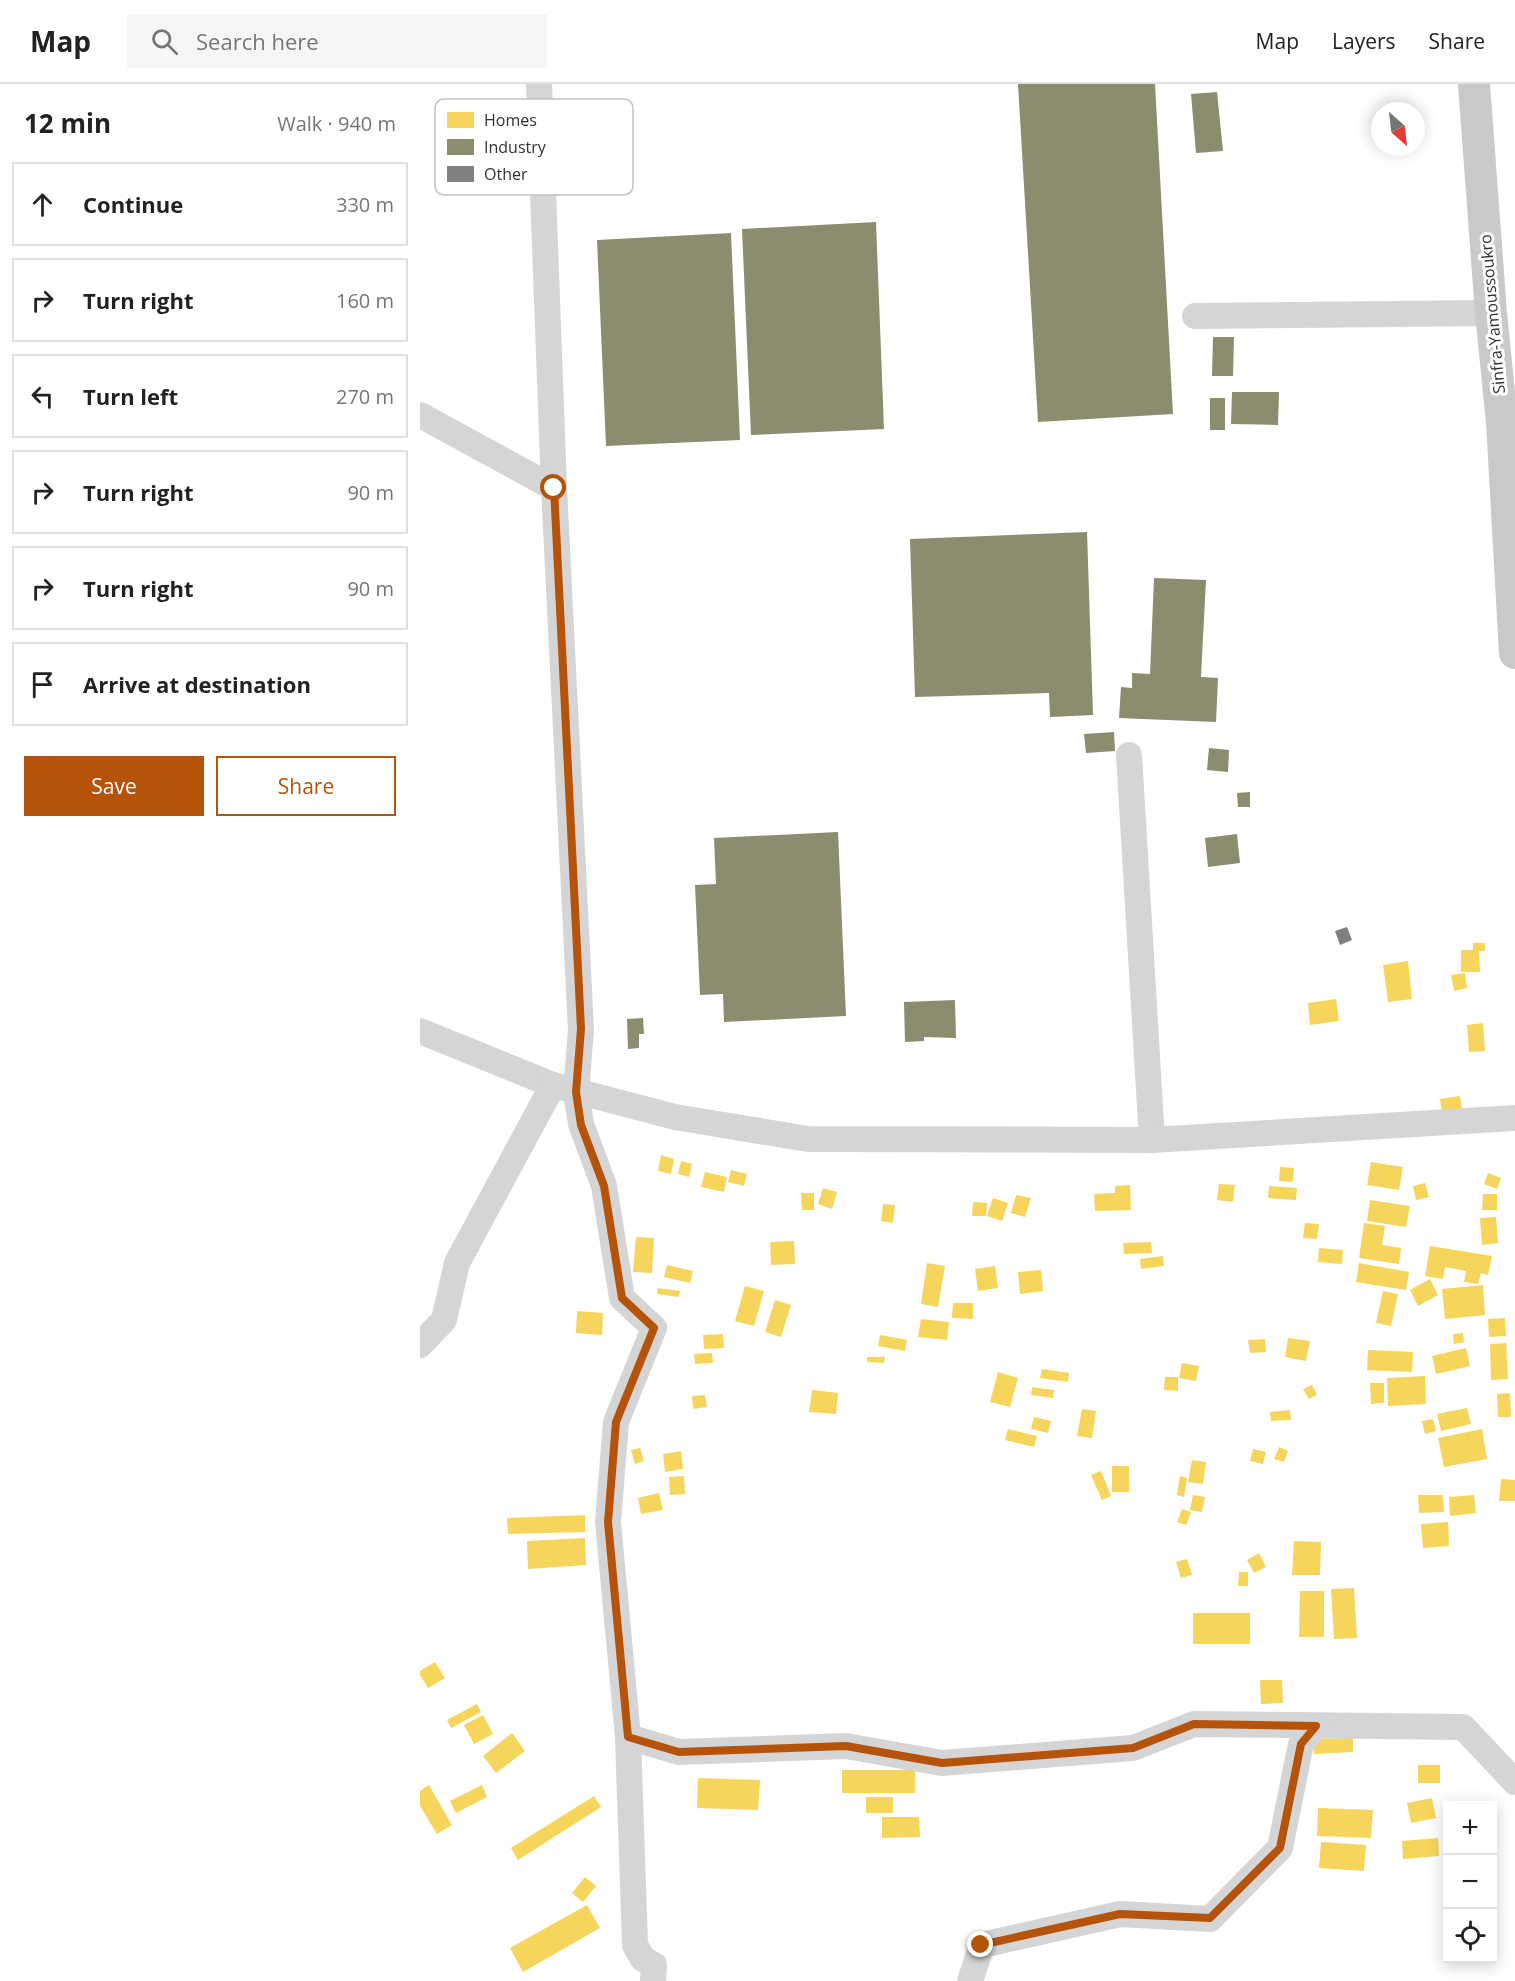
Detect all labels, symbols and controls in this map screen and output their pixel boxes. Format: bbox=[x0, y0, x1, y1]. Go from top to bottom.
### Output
search box bbox=[127, 14, 547, 68]
text: Map bbox=[30, 22, 91, 60]
icon: search bbox=[148, 25, 181, 58]
text: Search here bbox=[196, 26, 319, 56]
text: Map bbox=[1256, 27, 1299, 55]
text: Layers bbox=[1332, 27, 1396, 55]
text: Share bbox=[1429, 27, 1485, 55]
legend bbox=[435, 99, 633, 195]
north arrow bbox=[1371, 102, 1425, 156]
text: 12 min bbox=[24, 105, 111, 141]
text: Homes bbox=[484, 109, 537, 131]
text: Walk · 940 m bbox=[277, 110, 396, 137]
text: Industry bbox=[484, 136, 547, 158]
text: Other bbox=[484, 163, 528, 185]
icon: ahead bbox=[26, 188, 59, 221]
text: Continue bbox=[83, 189, 183, 219]
text: 330 m bbox=[336, 191, 394, 218]
street label: Sinfra-Yamoussoukro bbox=[1474, 233, 1510, 395]
icon: right bbox=[26, 284, 59, 317]
text: Turn right bbox=[83, 285, 194, 315]
text: 160 m bbox=[336, 287, 394, 314]
icon: left bbox=[26, 380, 59, 413]
text: Turn left bbox=[83, 381, 178, 411]
text: 270 m bbox=[336, 383, 394, 410]
route start bbox=[540, 474, 566, 500]
icon: right bbox=[26, 476, 59, 509]
text: Turn right bbox=[83, 477, 194, 507]
text: 90 m bbox=[347, 479, 394, 506]
icon: right bbox=[26, 572, 59, 605]
text: Turn right bbox=[83, 573, 194, 603]
text: 90 m bbox=[347, 575, 394, 602]
icon: arrive bbox=[26, 668, 59, 701]
text: Arrive at destination bbox=[83, 669, 311, 699]
button: Save bbox=[24, 756, 204, 816]
button: Share bbox=[216, 756, 396, 816]
map controls bbox=[1443, 1801, 1497, 1963]
button: + bbox=[1443, 1801, 1497, 1855]
button: − bbox=[1443, 1855, 1497, 1909]
button: locate bbox=[1443, 1909, 1497, 1963]
route end bbox=[967, 1931, 993, 1957]

